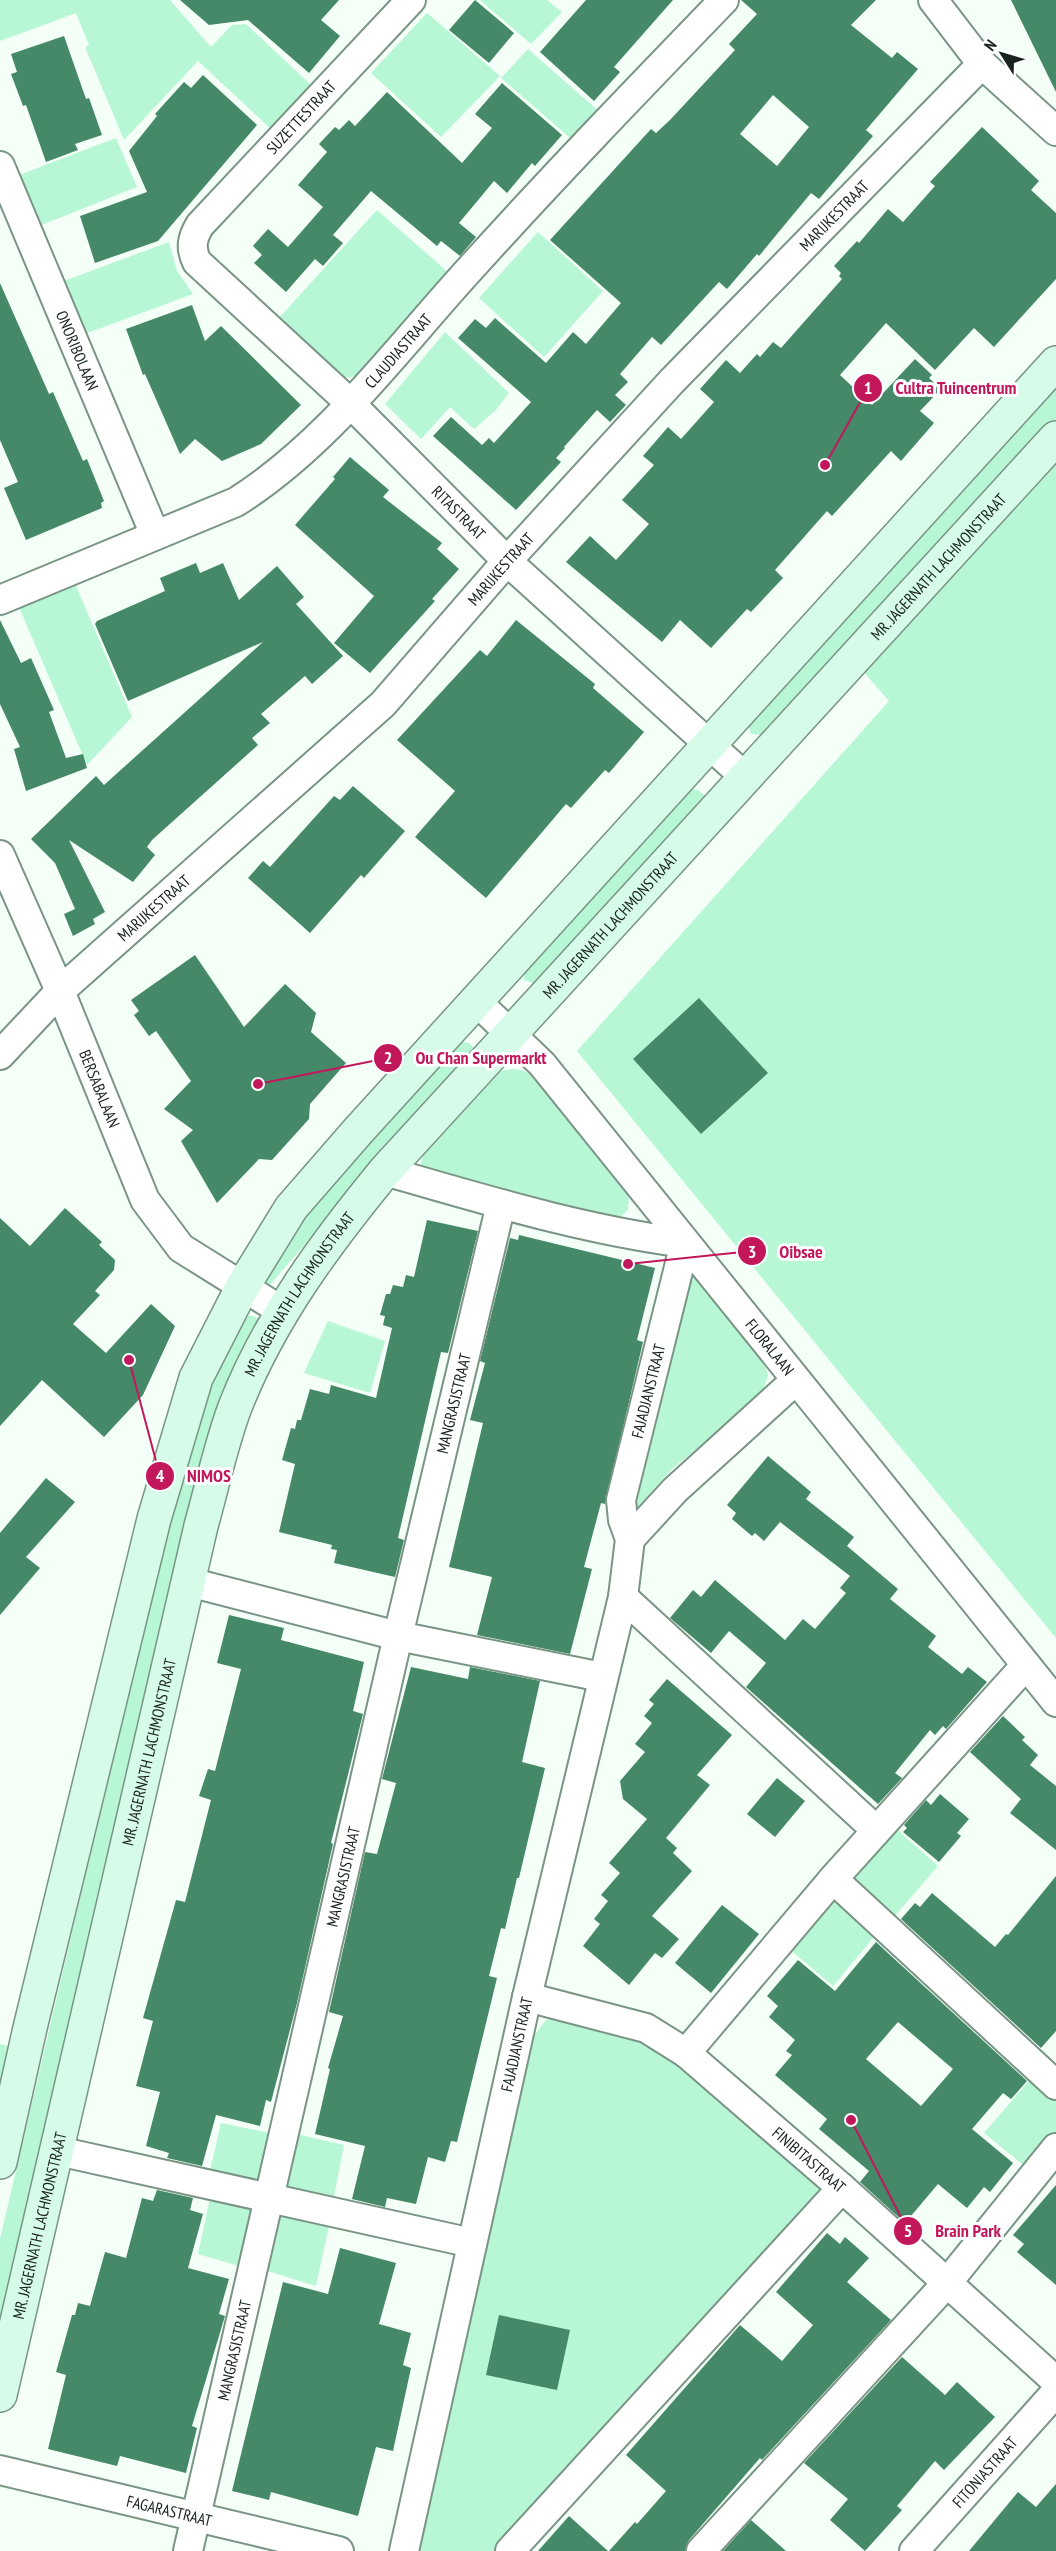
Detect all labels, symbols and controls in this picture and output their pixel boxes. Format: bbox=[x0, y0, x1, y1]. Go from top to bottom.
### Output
north arrow bbox=[972, 24, 1032, 84]
text: N bbox=[979, 36, 1001, 54]
street label: SUZETTESTRAAT bbox=[262, 76, 340, 158]
street label: MARIJKESTRAAT bbox=[795, 176, 873, 255]
street label: ONORIBOLAAN bbox=[52, 308, 103, 393]
street label: CLAUDIASTRAAT bbox=[360, 309, 436, 392]
callout: Cultra Tuincentrum bbox=[853, 370, 1029, 406]
text: 1 bbox=[864, 376, 872, 399]
text: Cultra Tuincentrum bbox=[895, 376, 1017, 399]
street label: RITASTRAAT bbox=[428, 481, 490, 544]
street label: MR. JAGERNATH LACHMONSTRAAT bbox=[866, 489, 1010, 644]
street label: MARIJKESTRAAT bbox=[463, 528, 538, 609]
street label: MR. JAGERNATH LACHMONSTRAAT bbox=[538, 848, 682, 1002]
street label: MARIJKESTRAAT bbox=[113, 870, 194, 945]
callout: Ou Chan Supermarkt bbox=[373, 1040, 558, 1076]
text: 2 bbox=[384, 1046, 392, 1069]
text: Ou Chan Supermarkt bbox=[415, 1046, 547, 1069]
street label: BERSABALAAN bbox=[75, 1047, 124, 1130]
street label: MR. JAGERNATH LACHMONSTRAAT bbox=[240, 1208, 359, 1379]
callout: Oibsae bbox=[737, 1233, 834, 1269]
text: 3 bbox=[748, 1240, 756, 1263]
text: Oibsae bbox=[779, 1240, 823, 1263]
street label: FLORALAAN bbox=[741, 1315, 799, 1379]
street label: FAJADJANSTRAAT bbox=[627, 1342, 669, 1440]
street label: MANGRASISTRAAT bbox=[432, 1351, 475, 1455]
callout: NIMOS bbox=[145, 1458, 243, 1494]
text: 4 bbox=[156, 1464, 165, 1487]
text: NIMOS bbox=[187, 1464, 231, 1487]
street label: MR. JAGERNATH LACHMONSTRAAT bbox=[117, 1657, 180, 1847]
street label: MANGRASISTRAAT bbox=[322, 1824, 364, 1929]
street label: FAJADJANSTRAAT bbox=[496, 1995, 537, 2094]
street label: FINIBITASTRAAT bbox=[768, 2122, 850, 2197]
street label: MR. JAGERNATH LACHMONSTRAAT bbox=[8, 2130, 71, 2321]
callout: Brain Park bbox=[893, 2213, 1013, 2249]
text: 5 bbox=[904, 2219, 912, 2242]
text: Brain Park bbox=[935, 2219, 1001, 2242]
street label: MANGRASISTRAAT bbox=[213, 2298, 255, 2402]
street label: FITONIASTRAAT bbox=[948, 2432, 1022, 2512]
street label: FAGARASTRAAT bbox=[125, 2491, 214, 2530]

